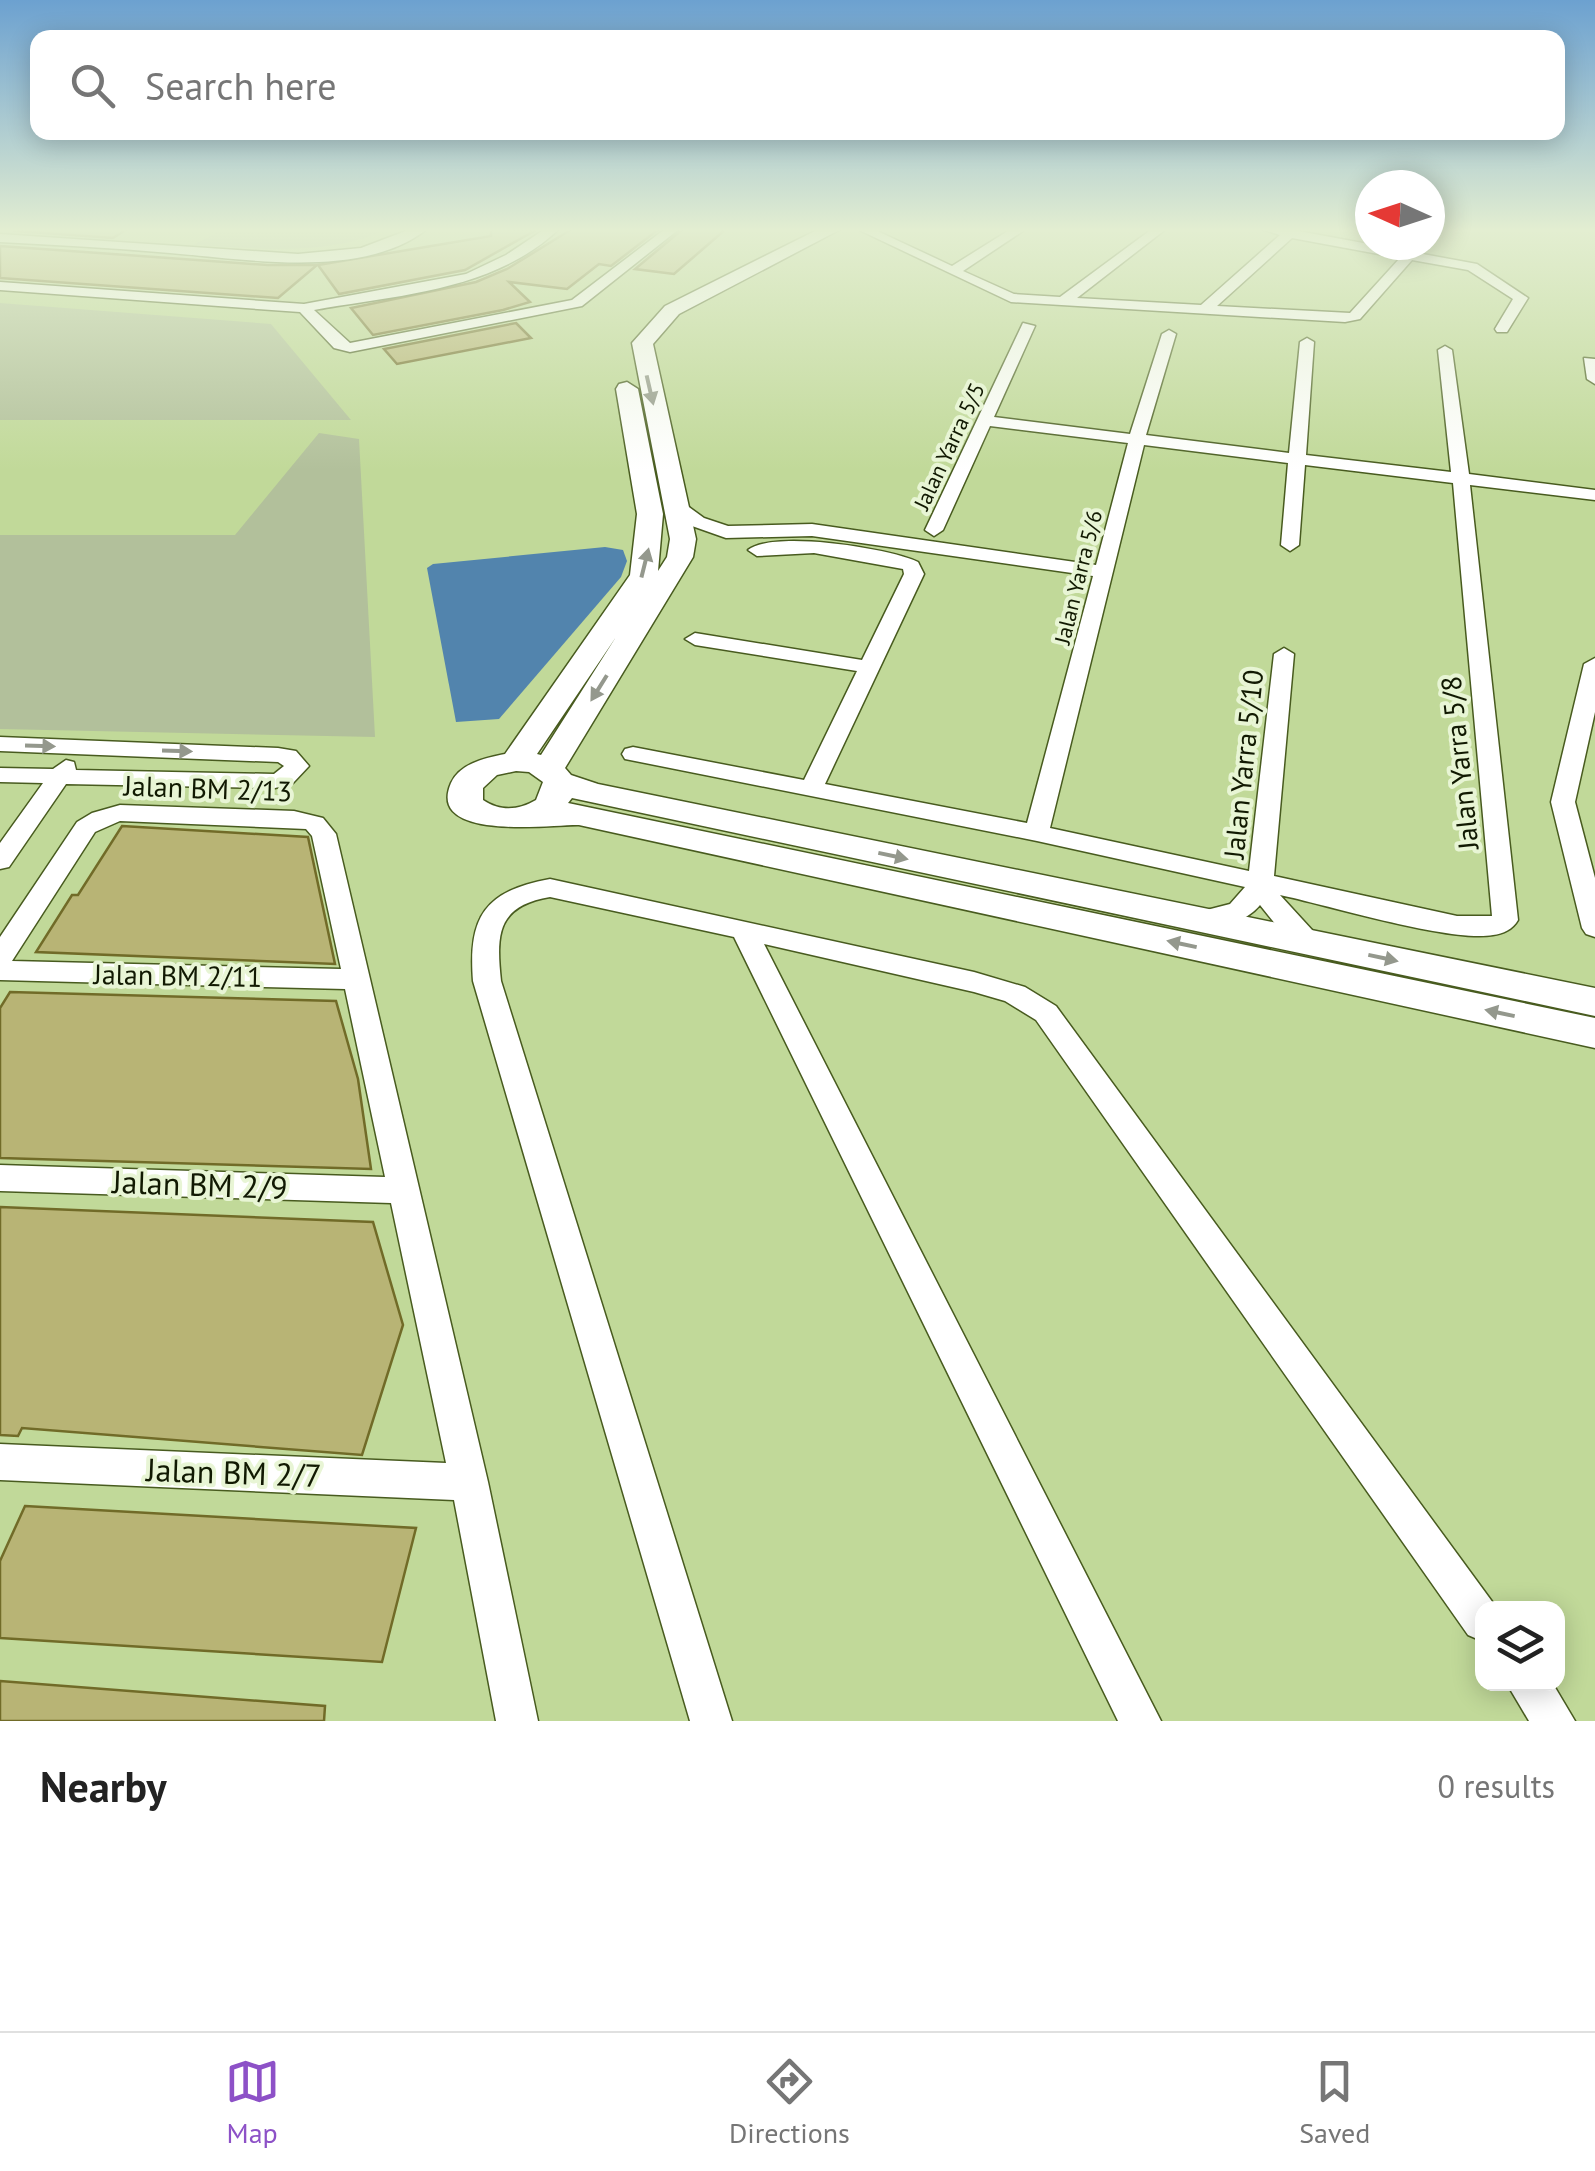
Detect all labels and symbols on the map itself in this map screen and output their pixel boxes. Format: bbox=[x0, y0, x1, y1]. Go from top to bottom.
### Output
north arrow bbox=[1355, 170, 1445, 260]
one-way arrow bbox=[643, 375, 658, 406]
street label: Jalan Yarra 5/5 bbox=[907, 378, 991, 515]
street label: Jalan Yarra 5/6 bbox=[1048, 507, 1108, 648]
one-way arrow bbox=[638, 547, 653, 578]
street label: Jalan Yarra 5/10 bbox=[1215, 668, 1271, 861]
one-way arrow bbox=[590, 674, 608, 702]
street label: Jalan Yarra 5/8 bbox=[1431, 674, 1487, 853]
one-way arrow bbox=[24, 738, 56, 754]
one-way arrow bbox=[162, 743, 194, 759]
street label: Jalan BM 2/13 bbox=[122, 767, 293, 809]
one-way arrow bbox=[878, 848, 909, 864]
one-way arrow bbox=[1166, 936, 1197, 952]
one-way arrow bbox=[1368, 950, 1399, 966]
street label: Jalan BM 2/11 bbox=[92, 955, 263, 995]
one-way arrow bbox=[1484, 1005, 1515, 1020]
street label: Jalan BM 2/9 bbox=[110, 1160, 288, 1208]
street label: Jalan BM 2/7 bbox=[144, 1448, 322, 1496]

